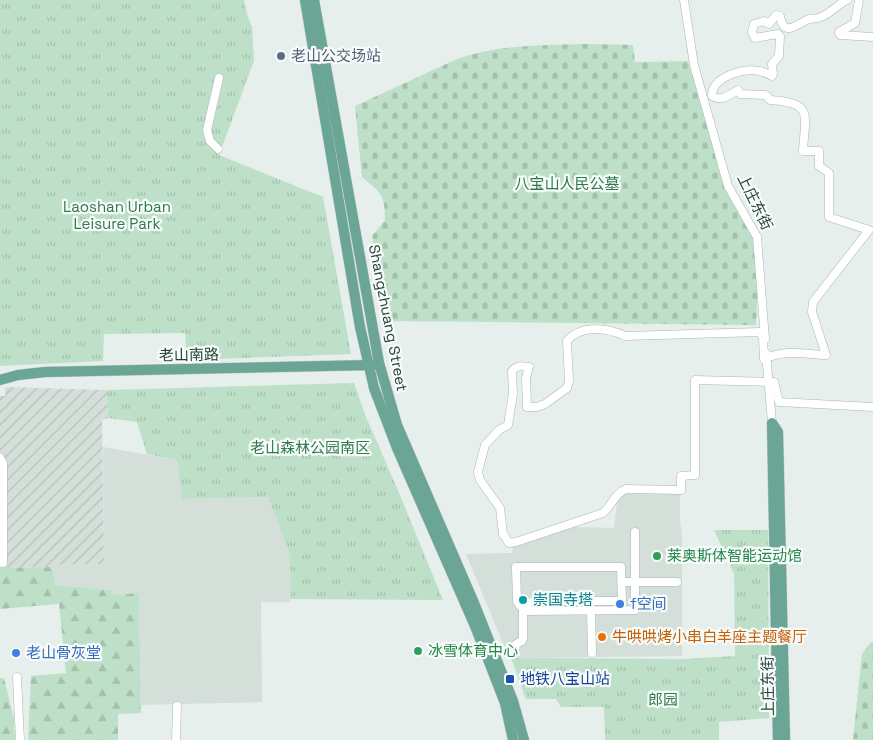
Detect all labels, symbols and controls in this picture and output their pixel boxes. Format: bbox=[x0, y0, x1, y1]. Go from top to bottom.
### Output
place label: 老山公交场站 bbox=[291, 46, 381, 65]
marker: 老山公交场站 bbox=[275, 50, 287, 62]
street label: 上庄东街 bbox=[734, 171, 777, 233]
park label: 八宝山人民公墓 bbox=[514, 174, 620, 193]
park label: Laoshan Urban Leisure Park bbox=[63, 197, 171, 233]
street label: Shangzhuang Street bbox=[365, 243, 412, 393]
street label: 老山南路 bbox=[159, 344, 219, 365]
park label: 老山森林公园南区 bbox=[250, 438, 370, 457]
place label: 莱奥斯体智能运动馆 bbox=[667, 546, 802, 565]
marker: 莱奥斯体智能运动馆 bbox=[651, 550, 663, 562]
place label: 崇国寺塔 bbox=[533, 590, 593, 609]
marker: 崇国寺塔 bbox=[517, 594, 529, 606]
place label: f空间 bbox=[630, 594, 667, 613]
marker: f空间 bbox=[614, 598, 626, 610]
place label: 牛哄哄烤小串白羊座主题餐厅 bbox=[612, 627, 807, 646]
marker: 牛哄哄烤小串白羊座主题餐厅 bbox=[596, 631, 608, 643]
place label: 冰雪体育中心 bbox=[428, 641, 518, 660]
place label: 老山骨灰堂 bbox=[26, 643, 101, 662]
marker: 冰雪体育中心 bbox=[412, 645, 424, 657]
marker: 老山骨灰堂 bbox=[10, 647, 22, 659]
street label: 上庄东街 bbox=[757, 656, 778, 716]
place label: 地铁八宝山站 bbox=[520, 669, 610, 688]
marker: 地铁八宝山站 bbox=[504, 673, 516, 685]
park label: 郎园 bbox=[648, 690, 678, 709]

